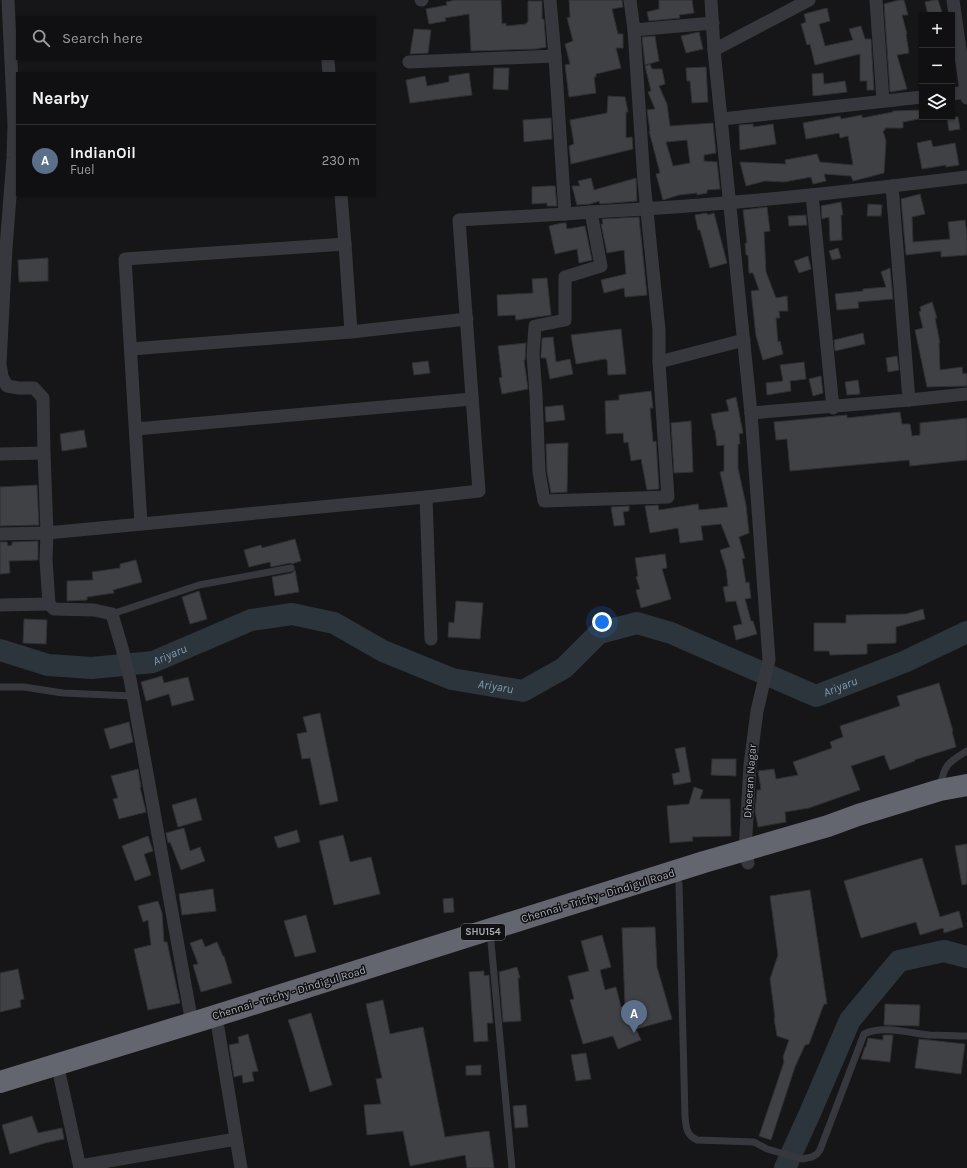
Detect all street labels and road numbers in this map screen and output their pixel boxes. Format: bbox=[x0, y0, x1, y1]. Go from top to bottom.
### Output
street label: Dheeran Nagar bbox=[741, 743, 759, 819]
street label: Chennai - Trichy - Dindigul Road bbox=[520, 866, 676, 926]
road number: SHU154 bbox=[461, 924, 505, 940]
street label: Chennai - Trichy - Dindigul Road bbox=[211, 963, 367, 1023]

